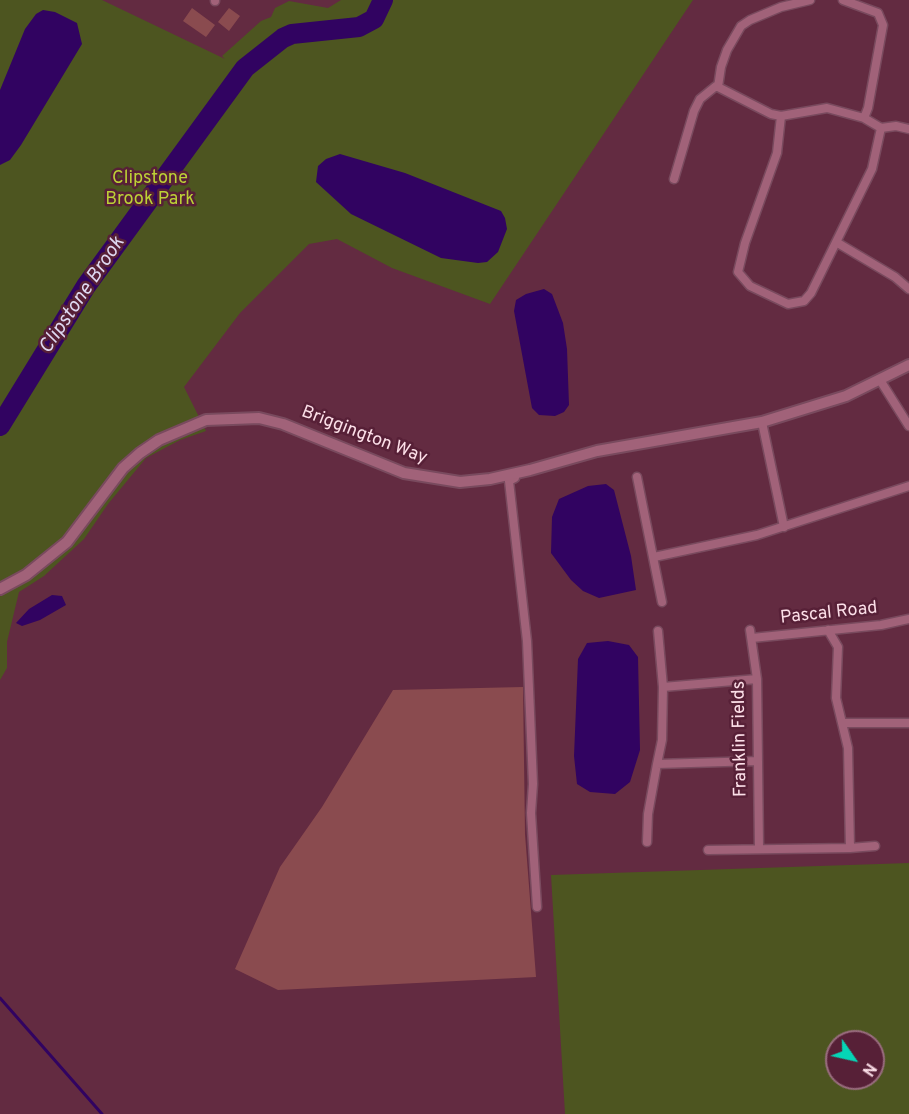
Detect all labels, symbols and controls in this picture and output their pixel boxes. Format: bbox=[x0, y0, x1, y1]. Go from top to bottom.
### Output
park label: Clipstone Brook Park bbox=[105, 168, 195, 210]
water label: Clipstone Brook bbox=[35, 233, 131, 359]
street label: Briggington Way bbox=[298, 402, 430, 470]
street label: Pascal Road bbox=[779, 598, 879, 630]
street label: Franklin Fields bbox=[729, 681, 753, 797]
north arrow bbox=[825, 1030, 885, 1090]
text: N bbox=[857, 1059, 880, 1079]

